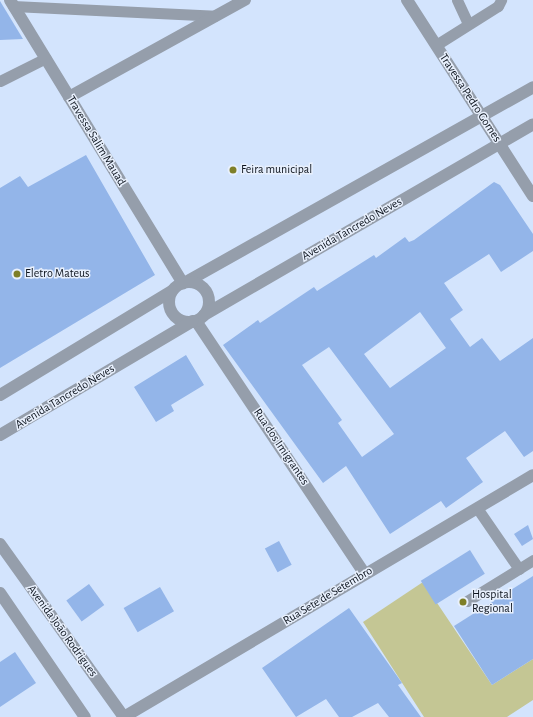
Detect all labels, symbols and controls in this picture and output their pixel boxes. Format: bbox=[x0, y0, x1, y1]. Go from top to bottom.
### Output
street label: Travessa Pedro Gomes bbox=[436, 51, 504, 145]
street label: Travessa Salim Mauad bbox=[63, 93, 129, 189]
place label: Feira municipal bbox=[241, 163, 312, 177]
marker: Feira municipal bbox=[228, 165, 238, 175]
street label: Avenida Tancredo Neves bbox=[299, 195, 405, 263]
place label: Eletro Mateus bbox=[25, 267, 89, 281]
marker: Eletro Mateus bbox=[12, 269, 22, 279]
street label: Avenida Tancredo Neves bbox=[13, 362, 117, 432]
street label: Rua dos Imigrantes bbox=[250, 406, 312, 488]
street label: Rua Sete de Setembro bbox=[281, 564, 375, 628]
street label: Avenida João Rodrigues bbox=[24, 582, 100, 680]
place label: Hospital Regional bbox=[472, 588, 513, 616]
marker: Hospital Regional bbox=[457, 596, 469, 608]

